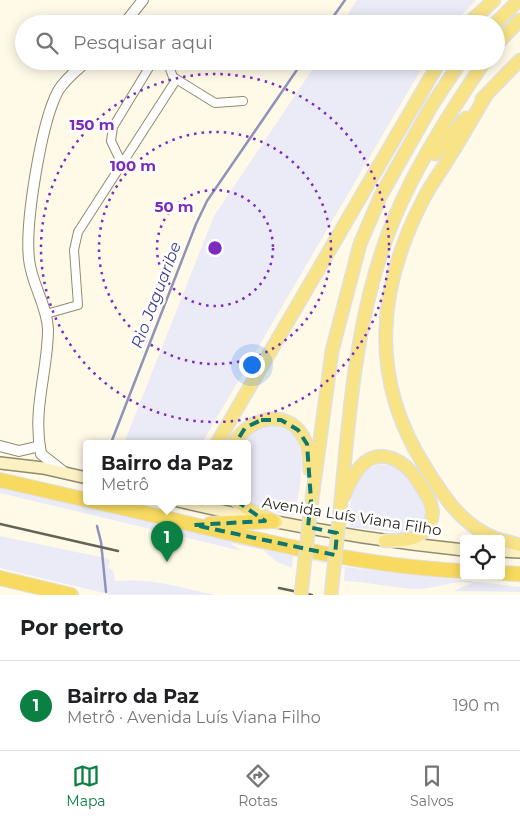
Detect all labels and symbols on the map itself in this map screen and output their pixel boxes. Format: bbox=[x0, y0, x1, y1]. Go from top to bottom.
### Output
text: 150 m bbox=[70, 115, 114, 134]
text: 100 m bbox=[110, 156, 156, 175]
text: 50 m bbox=[154, 197, 194, 216]
water label: Rio Jaguaribe bbox=[127, 239, 185, 351]
centre of rings bbox=[206, 239, 224, 257]
your location bbox=[239, 352, 265, 378]
street label: Avenida Luís Viana Filho bbox=[261, 492, 443, 540]
pin: 1 bbox=[151, 521, 183, 562]

